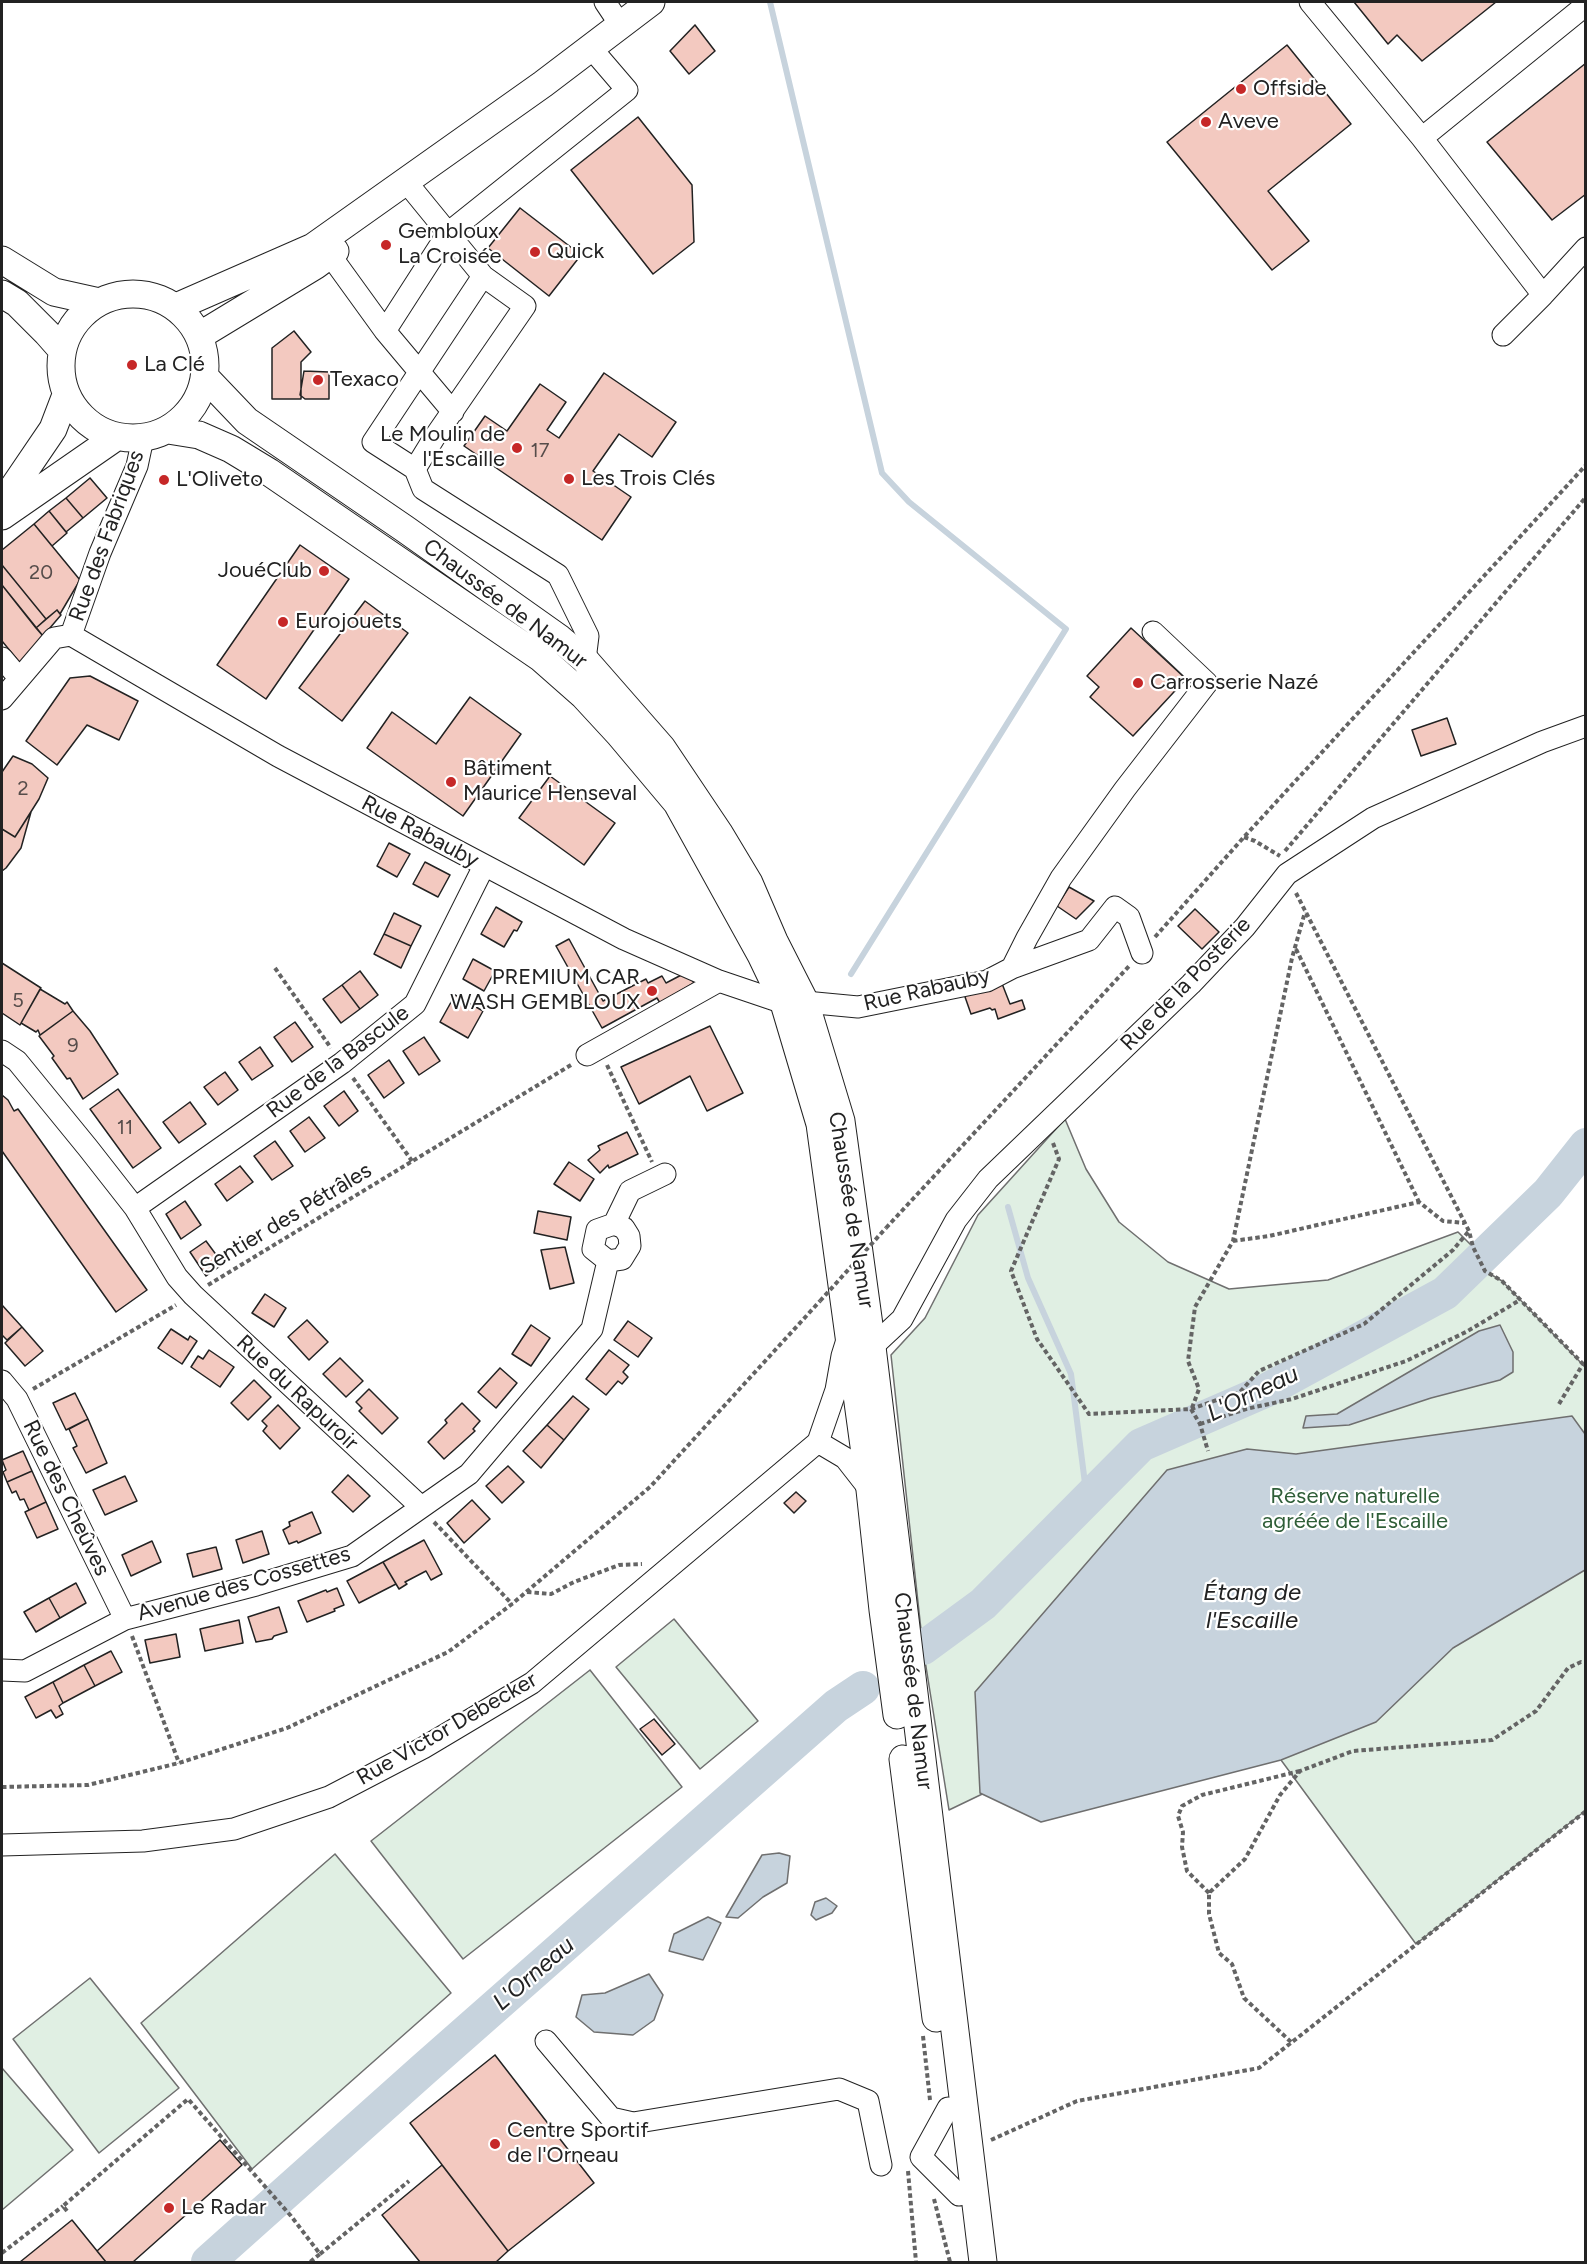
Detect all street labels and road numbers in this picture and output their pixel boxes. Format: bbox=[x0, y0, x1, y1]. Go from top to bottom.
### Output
street label: Rue des Fabriques bbox=[64, 447, 150, 625]
street label: Chaussée de Namur bbox=[418, 534, 592, 674]
street label: Rue Rabauby bbox=[357, 790, 483, 874]
street label: Rue de la Posterie bbox=[1115, 912, 1257, 1056]
street label: Rue Rabauby bbox=[861, 963, 993, 1017]
street label: Rue de la Bascule bbox=[262, 1000, 414, 1124]
street label: Chaussée de Namur bbox=[822, 1110, 880, 1310]
street label: Sentier des Pétrâles bbox=[196, 1157, 376, 1281]
street label: Rue du Rapuroir bbox=[231, 1330, 363, 1456]
street label: Rue des Cheûves bbox=[17, 1416, 115, 1580]
street label: Avenue des Cossettes bbox=[134, 1541, 354, 1627]
street label: Chaussée de Namur bbox=[888, 1591, 938, 1791]
street label: Rue Victor Debecker bbox=[352, 1667, 542, 1791]

